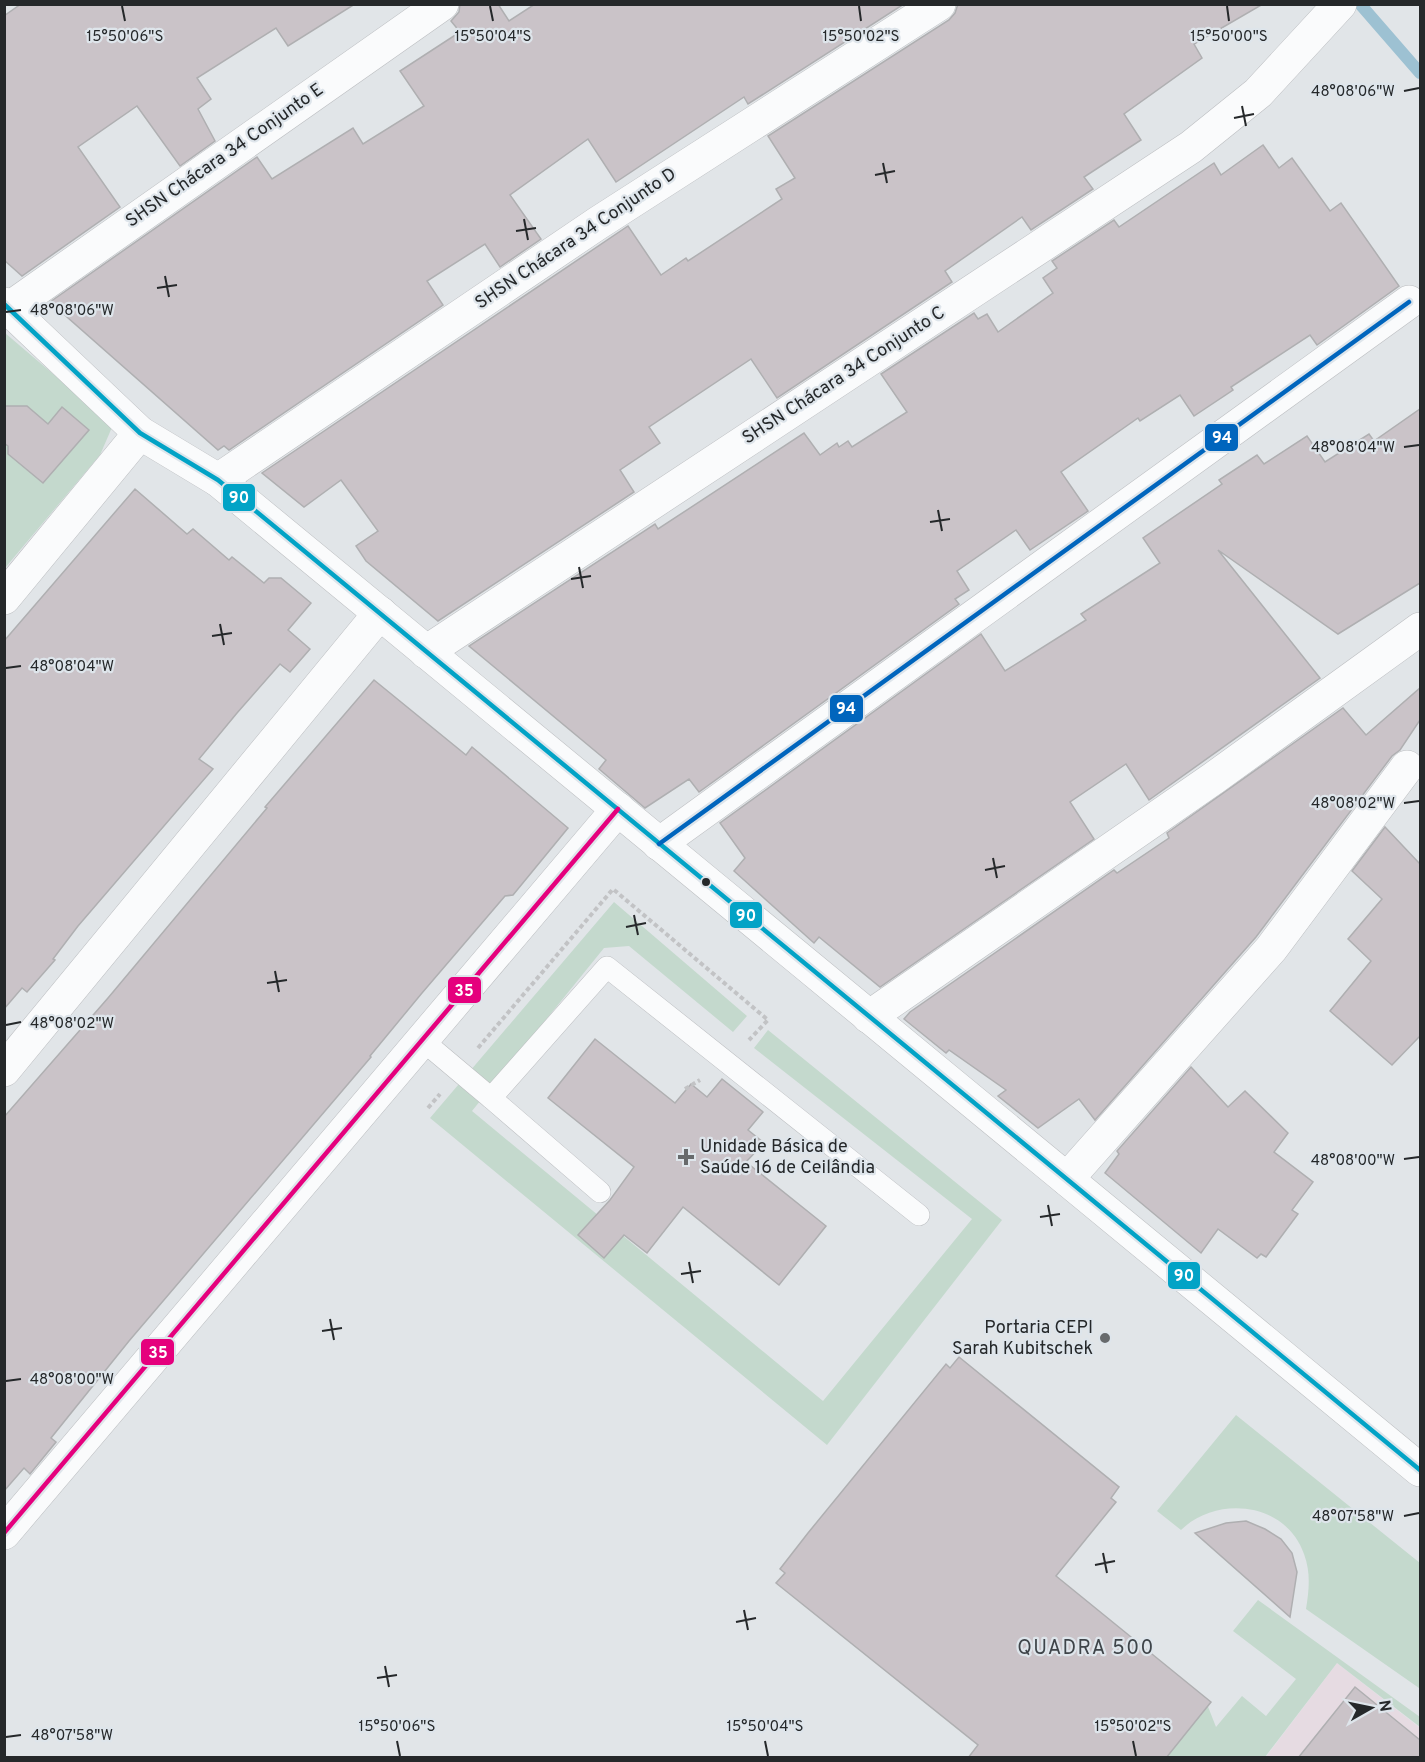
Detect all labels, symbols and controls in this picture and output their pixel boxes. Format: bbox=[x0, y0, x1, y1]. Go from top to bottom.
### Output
text: 15°50'06"S bbox=[87, 28, 163, 47]
text: 15°50'04"S bbox=[454, 28, 532, 47]
text: 15°50'02"S bbox=[822, 28, 900, 47]
text: 15°50'00"S bbox=[1190, 28, 1268, 47]
street label: SHSN Chácara 34 Conjunto E bbox=[122, 79, 328, 233]
text: 48°08'06"W bbox=[1311, 83, 1395, 102]
street label: SHSN Chácara 34 Conjunto D bbox=[471, 163, 681, 315]
text: 48°08'06"W bbox=[30, 302, 114, 321]
street label: SHSN Chácara 34 Conjunto C bbox=[738, 302, 950, 450]
line badge: 94 bbox=[1204, 423, 1239, 452]
text: 94 bbox=[1212, 429, 1232, 449]
text: 48°08'04"W bbox=[1311, 439, 1395, 458]
line badge: 90 bbox=[222, 483, 256, 512]
text: 90 bbox=[229, 489, 249, 509]
text: 48°08'04"W bbox=[30, 658, 114, 677]
line badge: 94 bbox=[829, 694, 864, 723]
text: 94 bbox=[836, 700, 856, 720]
text: 48°08'02"W bbox=[1311, 795, 1395, 814]
unlabelled marker bbox=[700, 876, 712, 888]
line badge: 90 bbox=[729, 901, 763, 929]
text: 90 bbox=[736, 907, 756, 927]
line badge: 35 bbox=[447, 976, 482, 1004]
text: 35 bbox=[454, 982, 474, 1002]
text: 48°08'02"W bbox=[30, 1015, 114, 1034]
place label: Unidade Básica de Saúde 16 de Ceilândia bbox=[700, 1136, 875, 1180]
marker: Unidade Básica de Saúde 16 de Ceilândia bbox=[677, 1148, 695, 1166]
text: 48°08'00"W bbox=[1311, 1152, 1395, 1171]
line badge: 90 bbox=[1167, 1261, 1201, 1290]
text: 90 bbox=[1174, 1267, 1194, 1287]
place label: Portaria CEPI Sarah Kubitschek bbox=[952, 1317, 1093, 1361]
marker: Portaria CEPI Sarah Kubitschek bbox=[1098, 1331, 1112, 1345]
line badge: 35 bbox=[140, 1338, 175, 1366]
text: 35 bbox=[148, 1344, 168, 1364]
text: 48°08'00"W bbox=[30, 1371, 114, 1390]
text: 48°07'58"W bbox=[1312, 1508, 1394, 1527]
district label: QUADRA 500 bbox=[1017, 1636, 1155, 1662]
north arrow bbox=[1341, 1678, 1401, 1738]
text: N bbox=[1373, 1699, 1395, 1713]
text: 15°50'06"S bbox=[359, 1718, 435, 1737]
text: 15°50'04"S bbox=[726, 1718, 804, 1737]
text: 15°50'02"S bbox=[1094, 1718, 1172, 1737]
text: 48°07'58"W bbox=[31, 1727, 113, 1746]

